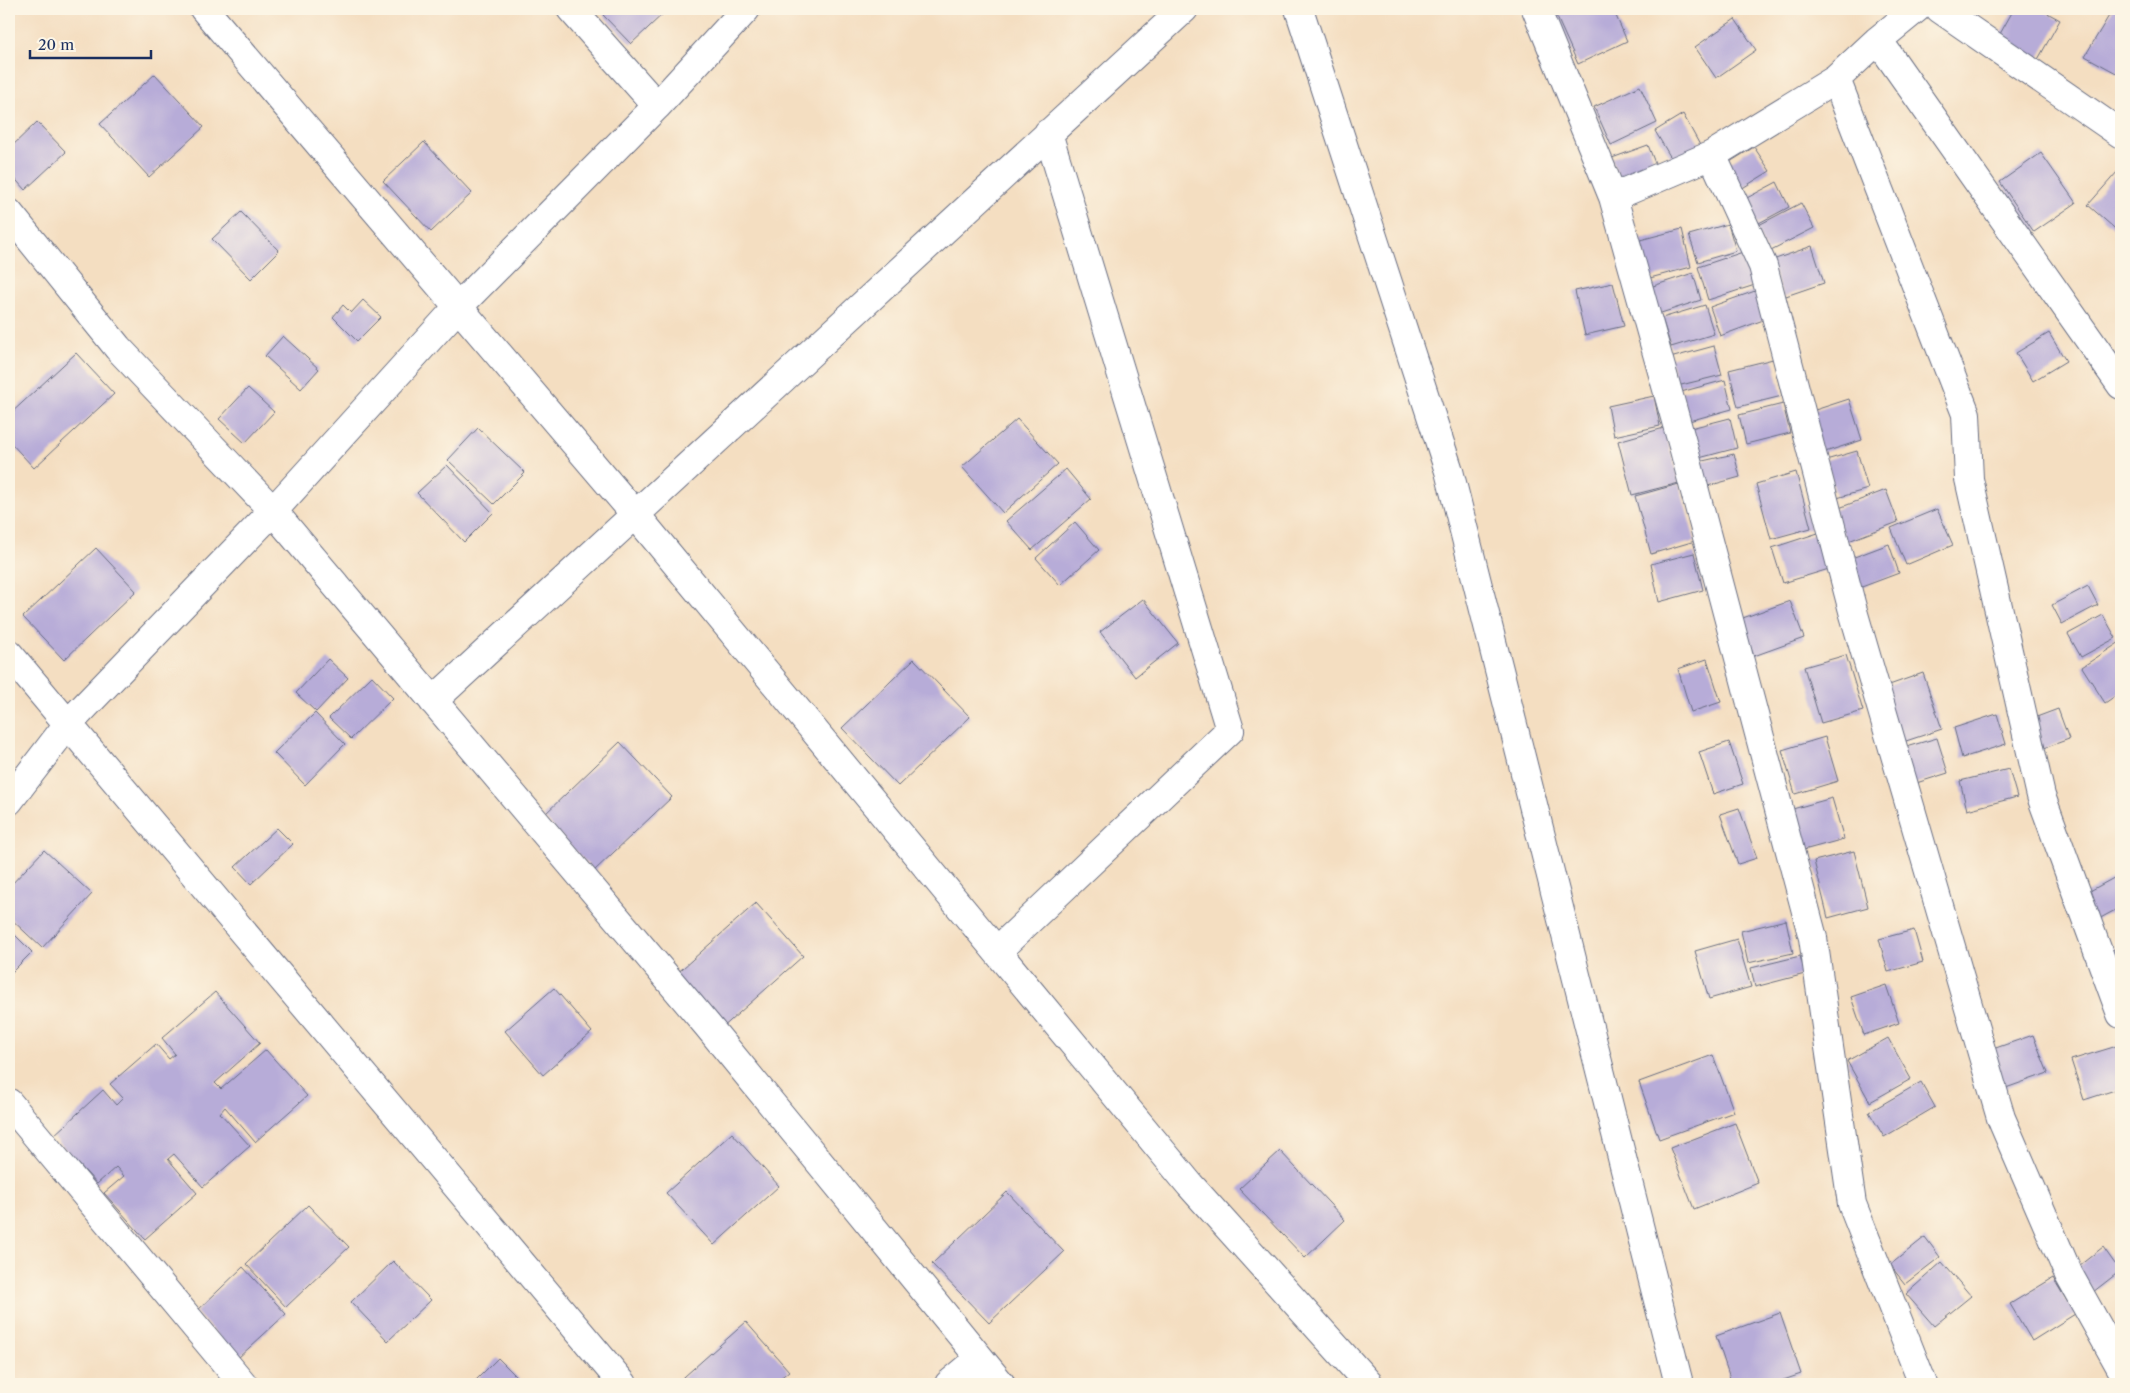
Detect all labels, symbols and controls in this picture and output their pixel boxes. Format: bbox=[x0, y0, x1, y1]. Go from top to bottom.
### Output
scale bar bbox=[30, 28, 151, 60]
text: 20 m bbox=[38, 35, 74, 54]

